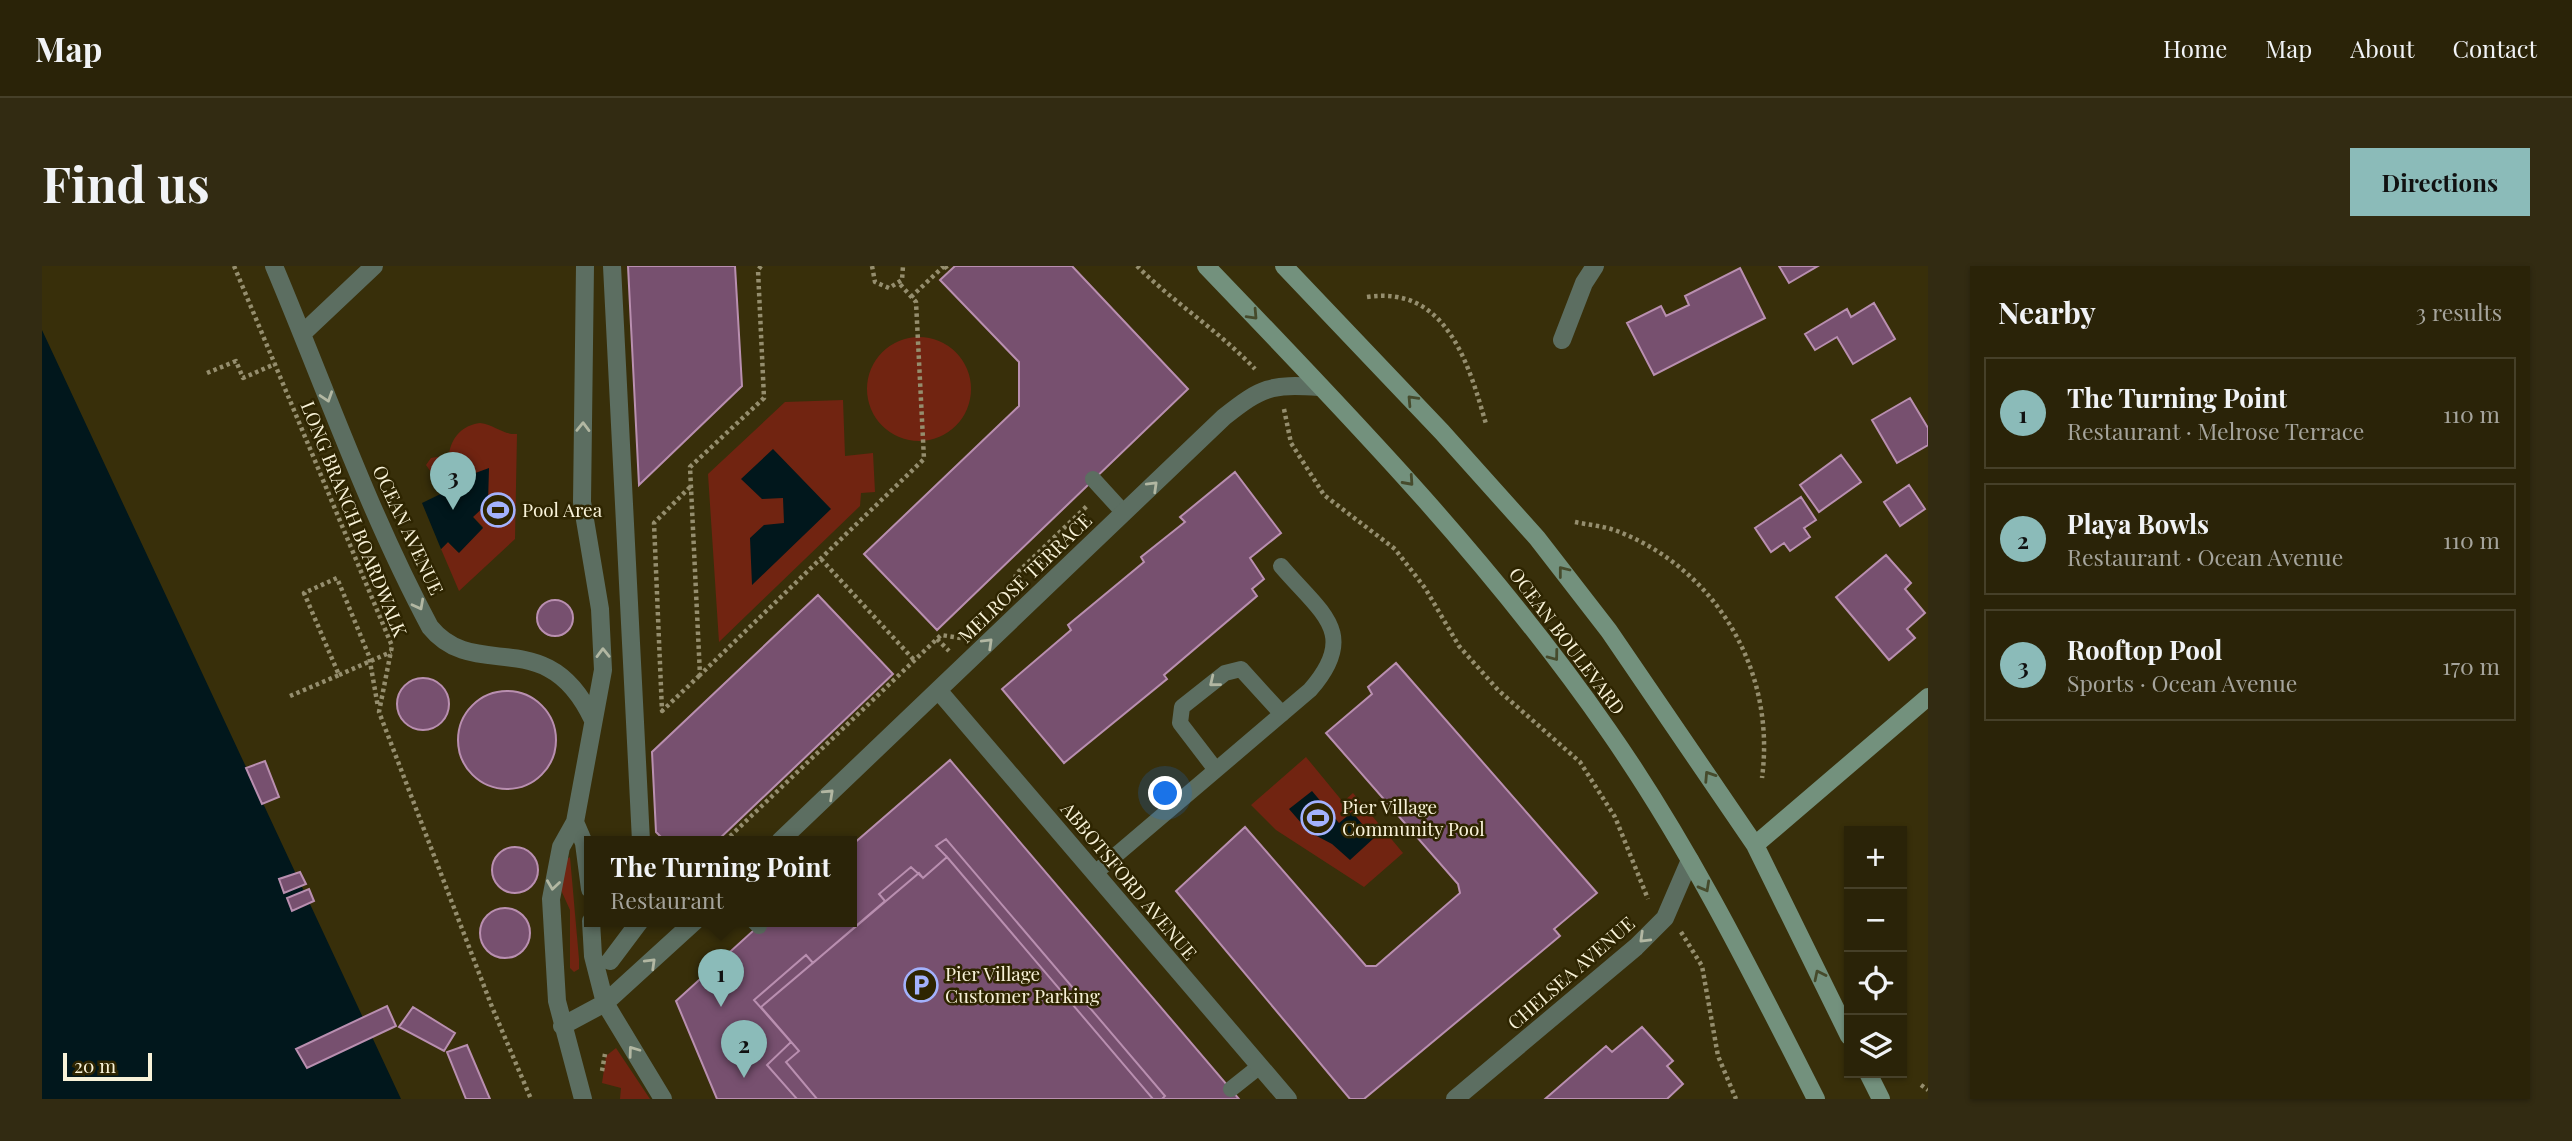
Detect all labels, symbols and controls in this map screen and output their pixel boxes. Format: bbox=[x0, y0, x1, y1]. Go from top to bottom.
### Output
text: Map bbox=[35, 26, 102, 70]
text: Home bbox=[2163, 32, 2227, 64]
text: Map bbox=[2265, 32, 2312, 64]
text: About bbox=[2350, 32, 2414, 64]
text: Contact bbox=[2452, 32, 2537, 64]
button: Directions bbox=[2350, 148, 2530, 216]
text: Find us bbox=[42, 150, 210, 215]
text: Nearby bbox=[1998, 292, 2096, 332]
text: 3 results bbox=[2416, 296, 2502, 327]
one-way arrow bbox=[1245, 307, 1257, 320]
text: The Turning Point bbox=[2067, 380, 2287, 415]
one-way arrow bbox=[319, 391, 333, 403]
one-way arrow bbox=[1408, 395, 1420, 408]
street label: LONG BRANCH BOARDWALK bbox=[296, 397, 414, 641]
text: 1 bbox=[2019, 398, 2027, 429]
text: 110 m bbox=[2443, 398, 2500, 429]
text: Restaurant · Melrose Terrace bbox=[2067, 415, 2364, 446]
one-way arrow bbox=[575, 421, 590, 432]
pin: 3 bbox=[430, 452, 476, 510]
street label: OCEAN AVENUE bbox=[367, 460, 450, 599]
one-way arrow bbox=[1401, 473, 1413, 486]
one-way arrow bbox=[1144, 481, 1157, 494]
sports icon: Pool Area bbox=[479, 491, 517, 529]
place label: Pool Area bbox=[522, 496, 603, 522]
text: Playa Bowls bbox=[2067, 506, 2209, 541]
street label: MELROSE TERRACE bbox=[952, 507, 1097, 648]
text: 2 bbox=[2017, 524, 2029, 555]
text: 110 m bbox=[2443, 524, 2500, 555]
text: Restaurant · Ocean Avenue bbox=[2067, 541, 2343, 572]
street label: OCEAN BOULEVARD bbox=[1504, 561, 1632, 719]
one-way arrow bbox=[1558, 566, 1571, 578]
one-way arrow bbox=[411, 598, 424, 610]
text: Rooftop Pool bbox=[2067, 632, 2222, 667]
one-way arrow bbox=[980, 638, 993, 651]
one-way arrow bbox=[595, 647, 611, 658]
one-way arrow bbox=[1546, 648, 1559, 661]
text: 3 bbox=[2017, 650, 2029, 681]
text: 170 m bbox=[2442, 650, 2500, 681]
text: Sports · Ocean Avenue bbox=[2067, 667, 2297, 698]
one-way arrow bbox=[1209, 673, 1221, 686]
one-way arrow bbox=[1705, 770, 1718, 783]
your location bbox=[1148, 776, 1182, 810]
one-way arrow bbox=[821, 789, 834, 802]
place label: Pier Village Community Pool bbox=[1342, 793, 1485, 841]
street label: ABBOTSFORD AVENUE bbox=[1055, 795, 1204, 965]
sports icon: Pier Village Community Pool bbox=[1299, 799, 1337, 837]
map controls bbox=[1844, 826, 1907, 1078]
button: + bbox=[1844, 826, 1907, 889]
popup bbox=[584, 836, 857, 927]
text: The Turning Point bbox=[610, 849, 831, 884]
one-way arrow bbox=[545, 879, 560, 891]
one-way arrow bbox=[1697, 880, 1710, 893]
text: Restaurant bbox=[610, 884, 724, 915]
button: − bbox=[1844, 889, 1907, 952]
street label: CHELSEA AVENUE bbox=[1501, 910, 1639, 1035]
one-way arrow bbox=[1639, 930, 1652, 943]
pin: 1 bbox=[698, 949, 744, 1007]
button: locate bbox=[1844, 952, 1907, 1015]
one-way arrow bbox=[643, 959, 656, 972]
place label: Pier Village Customer Parking bbox=[945, 960, 1100, 1008]
parking icon: Pier Village Customer Parking bbox=[902, 966, 940, 1004]
one-way arrow bbox=[1813, 969, 1827, 982]
button: layers bbox=[1844, 1015, 1907, 1078]
pin: 2 bbox=[721, 1020, 767, 1078]
one-way arrow bbox=[629, 1046, 642, 1059]
scale bar bbox=[63, 1050, 152, 1082]
text: 20 m bbox=[74, 1052, 116, 1078]

